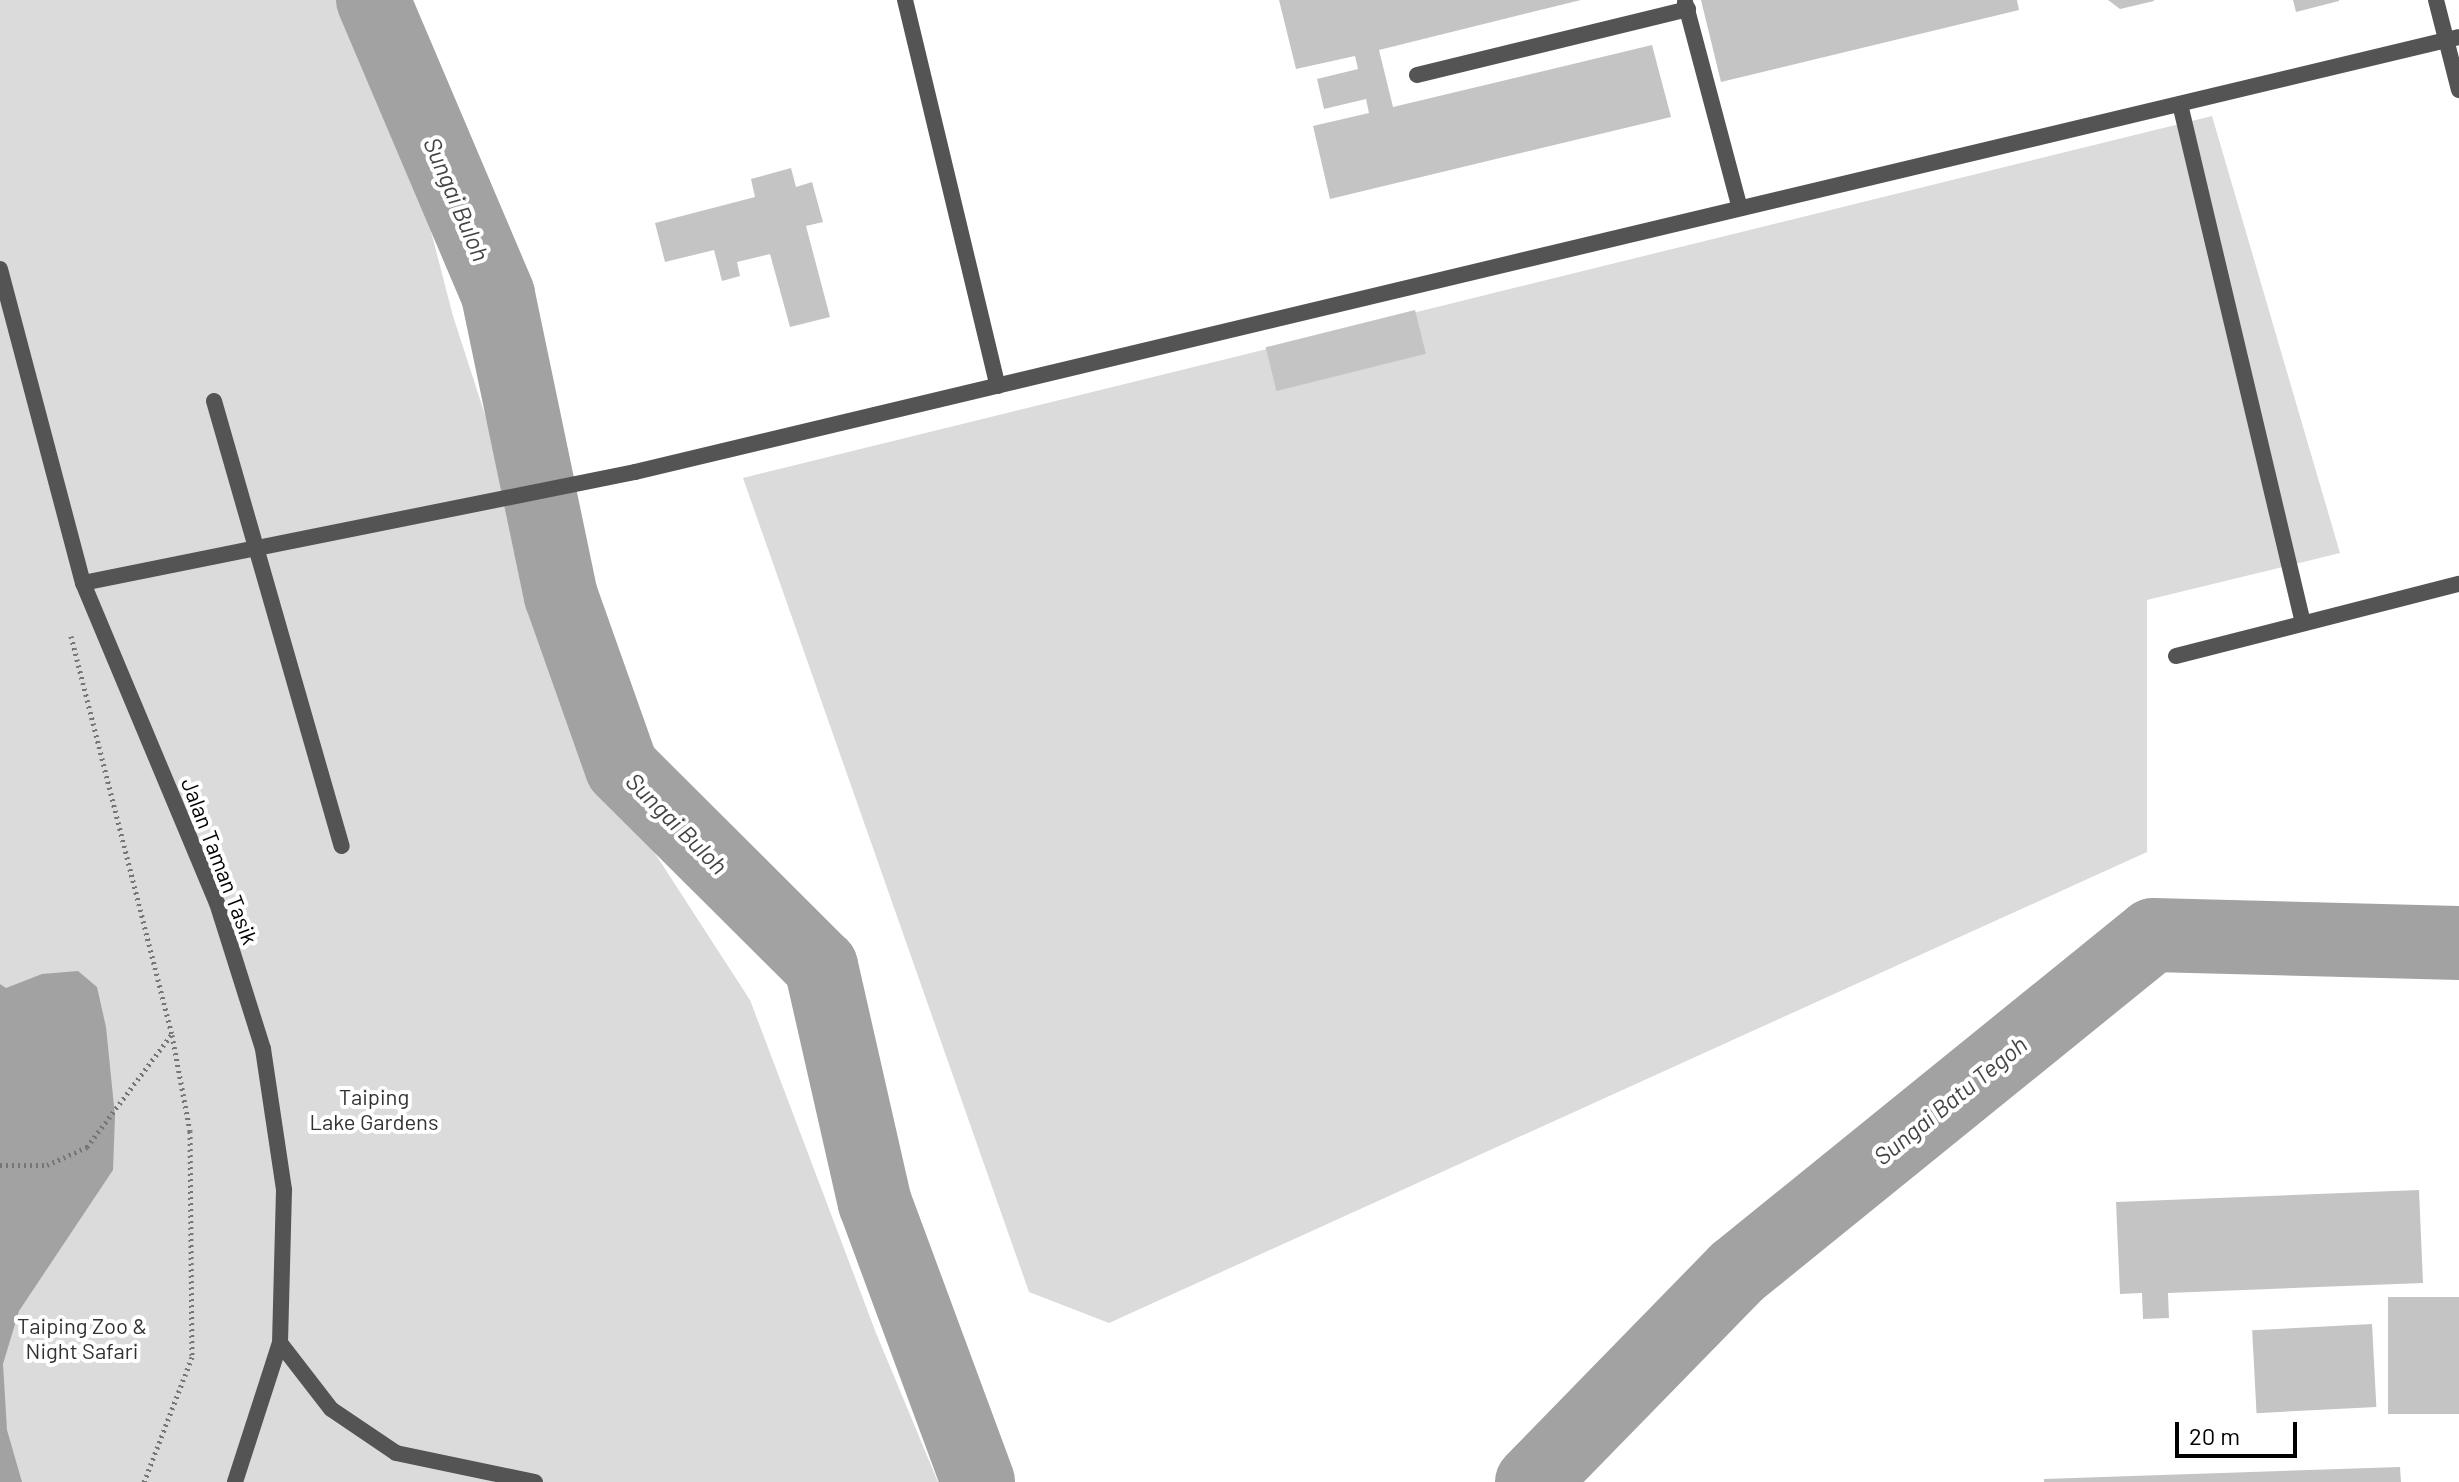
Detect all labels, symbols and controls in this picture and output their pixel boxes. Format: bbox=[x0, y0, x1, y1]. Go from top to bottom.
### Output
water label: Sungai Buloh bbox=[418, 133, 496, 265]
water label: Sungai Buloh bbox=[620, 766, 734, 880]
street label: Jalan Taman Tasik bbox=[176, 774, 264, 948]
water label: Sungai Batu Tegoh bbox=[1868, 1029, 2032, 1171]
park label: Taiping Lake Gardens bbox=[309, 1083, 439, 1134]
park label: Taiping Zoo & Night Safari bbox=[17, 1312, 147, 1364]
scale bar bbox=[2179, 1406, 2301, 1456]
text: 20 m bbox=[2189, 1421, 2240, 1450]

